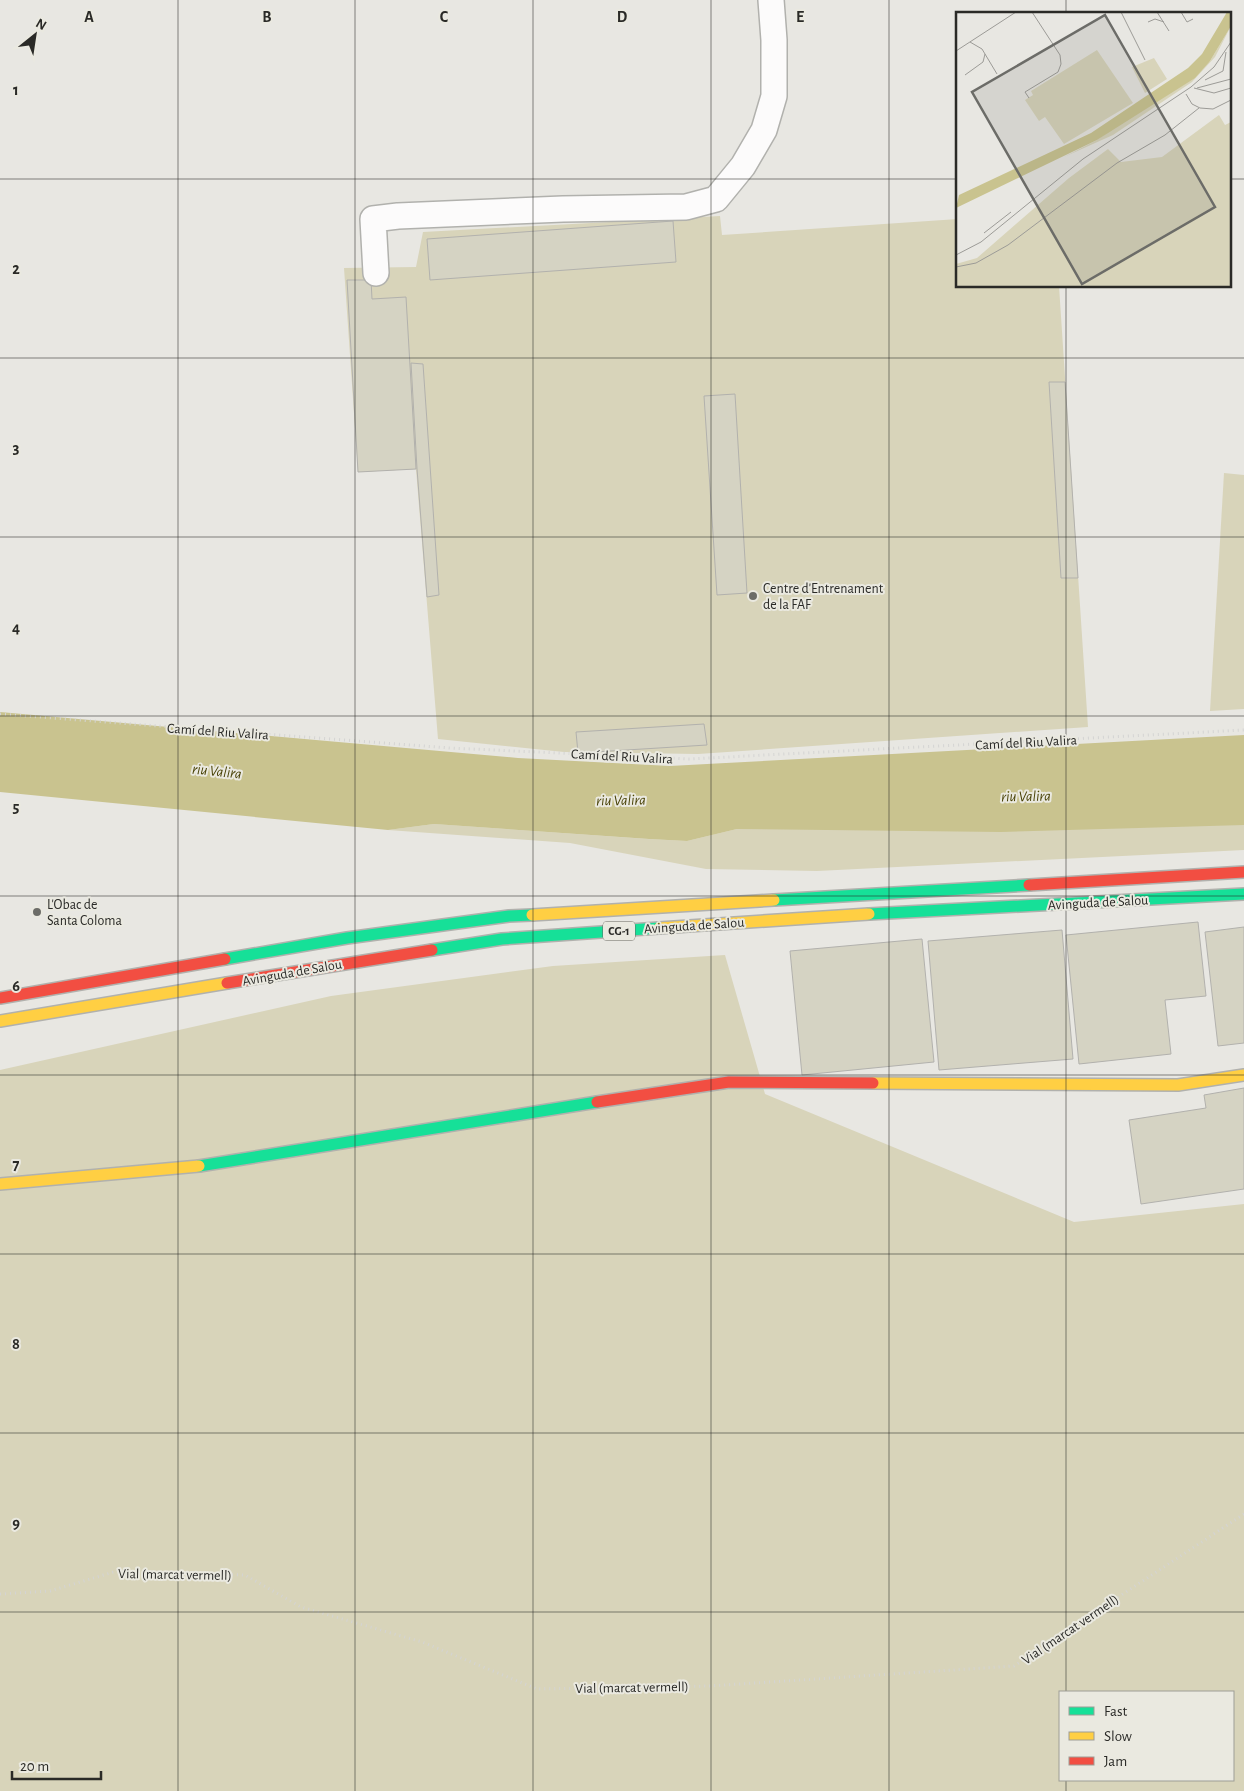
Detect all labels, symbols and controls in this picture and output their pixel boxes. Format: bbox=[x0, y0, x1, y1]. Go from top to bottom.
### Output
text: A bbox=[84, 9, 94, 25]
text: B bbox=[262, 9, 272, 25]
text: C bbox=[440, 9, 449, 25]
text: D bbox=[617, 9, 628, 25]
text: E bbox=[796, 9, 804, 25]
north arrow bbox=[10, 10, 60, 60]
inset map bbox=[956, 12, 1232, 288]
text: N bbox=[33, 16, 49, 33]
text: 1 bbox=[13, 82, 19, 98]
text: 2 bbox=[12, 261, 20, 277]
text: 3 bbox=[13, 440, 20, 456]
place label: Centre d'Entrenament de la FAF bbox=[763, 582, 884, 612]
marker: Centre d'Entrenament de la FAF bbox=[747, 590, 759, 602]
text: 4 bbox=[12, 620, 20, 636]
street label: Camí del Riu Valira bbox=[167, 721, 270, 743]
street label: Camí del Riu Valira bbox=[975, 733, 1078, 753]
street label: Camí del Riu Valira bbox=[571, 747, 674, 767]
water label: riu Valira bbox=[191, 761, 242, 782]
water label: riu Valira bbox=[1001, 789, 1051, 804]
water label: riu Valira bbox=[596, 793, 646, 808]
text: 5 bbox=[13, 799, 20, 815]
street label: Avinguda de Salou bbox=[1047, 893, 1149, 913]
place label: L'Obac de Santa Coloma bbox=[47, 898, 122, 928]
marker: L'Obac de Santa Coloma bbox=[31, 906, 43, 918]
street label: Avinguda de Salou bbox=[643, 916, 745, 936]
road number: CG-1 bbox=[603, 921, 635, 940]
street label: Avinguda de Salou bbox=[241, 957, 343, 989]
text: 6 bbox=[12, 978, 20, 994]
text: 7 bbox=[13, 1157, 20, 1173]
text: 8 bbox=[12, 1336, 20, 1352]
text: 9 bbox=[12, 1515, 20, 1531]
street label: Vial (marcat vermell) bbox=[118, 1567, 232, 1583]
street label: Vial (marcat vermell) bbox=[1020, 1592, 1122, 1667]
street label: Vial (marcat vermell) bbox=[575, 1680, 689, 1696]
legend bbox=[1059, 1691, 1234, 1781]
text: Fast bbox=[1104, 1704, 1128, 1719]
text: Slow bbox=[1104, 1729, 1132, 1744]
scale bar bbox=[12, 1748, 101, 1780]
text: Jam bbox=[1104, 1754, 1127, 1769]
text: 20 m bbox=[20, 1759, 49, 1774]

